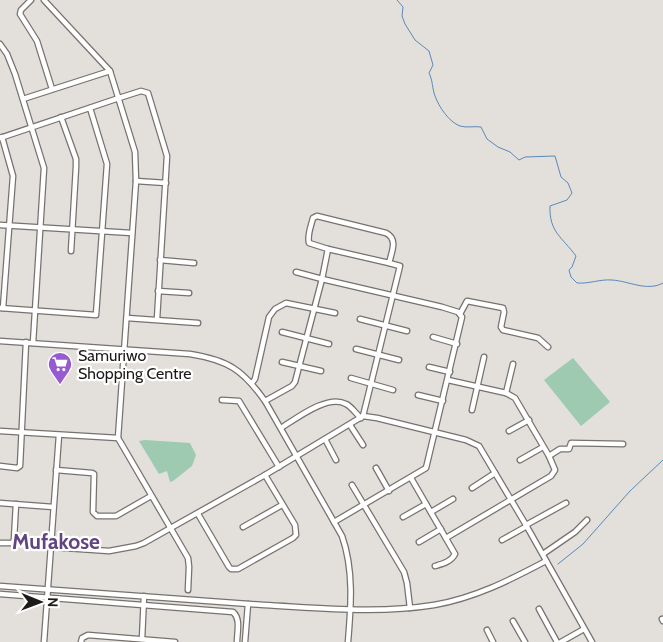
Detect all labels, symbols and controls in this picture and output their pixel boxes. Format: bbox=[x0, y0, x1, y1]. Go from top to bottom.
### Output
place label: Samuriwo Shopping Centre bbox=[78, 346, 192, 383]
supermarket icon: Samuriwo Shopping Centre bbox=[47, 351, 73, 385]
district label: Mufakose bbox=[12, 529, 100, 554]
north arrow bbox=[15, 577, 65, 627]
text: N bbox=[44, 597, 62, 607]

